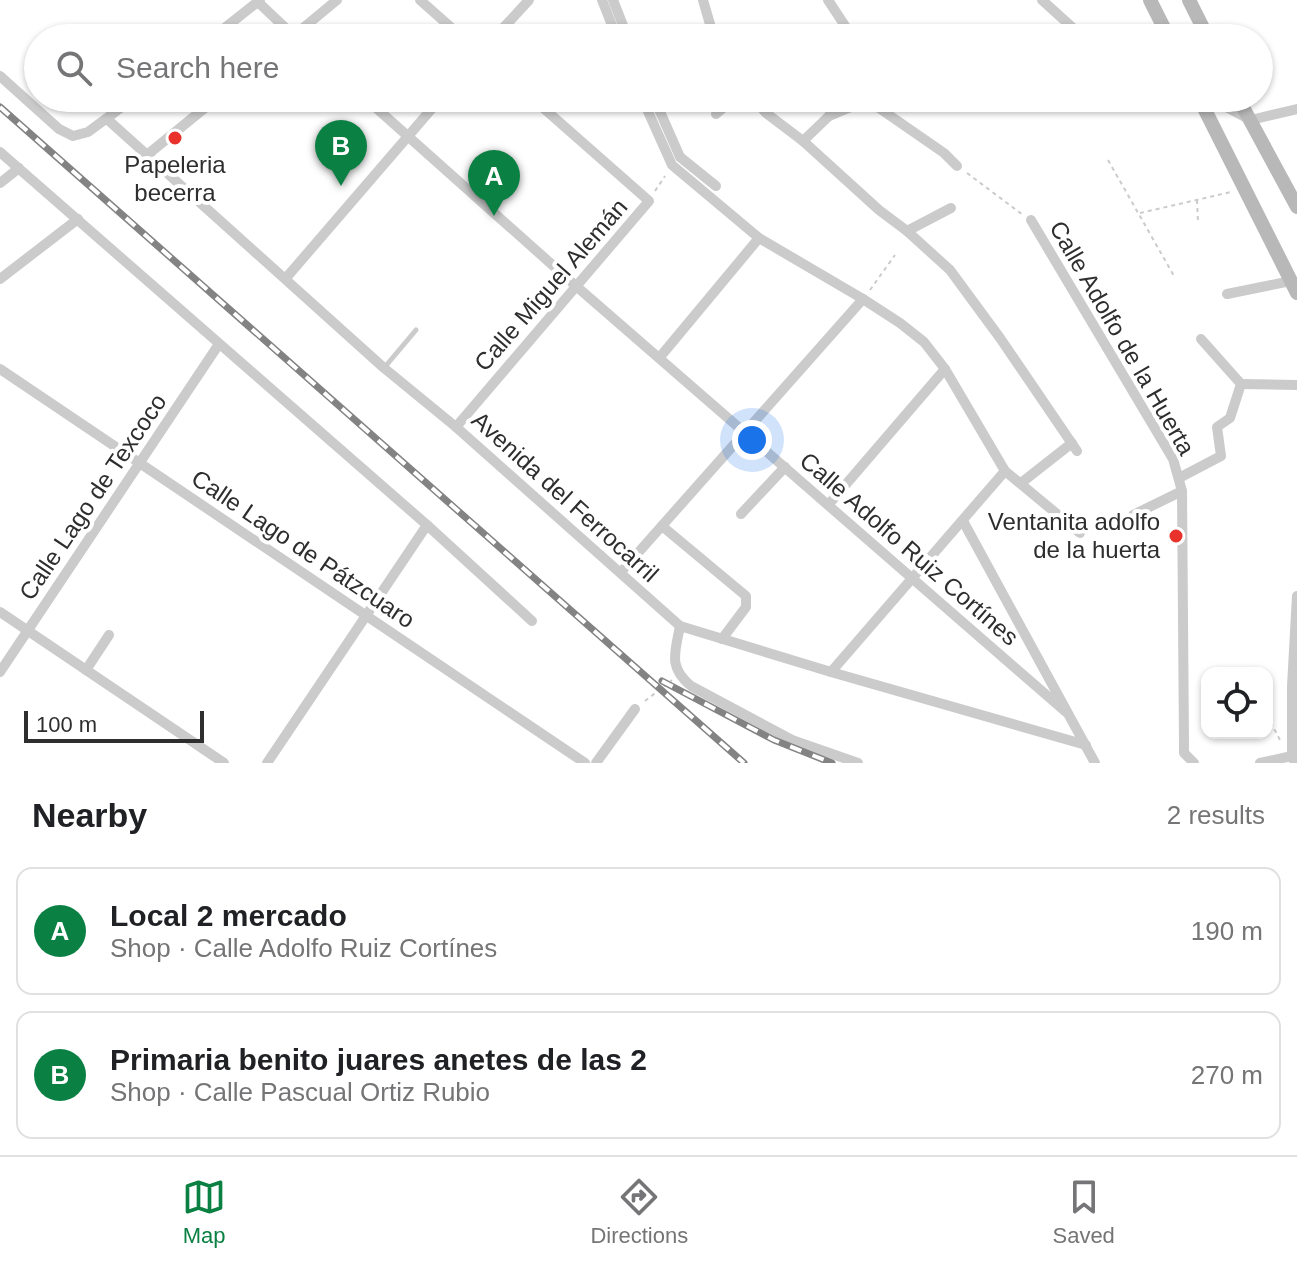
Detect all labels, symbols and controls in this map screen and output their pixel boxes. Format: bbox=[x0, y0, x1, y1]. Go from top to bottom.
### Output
search box bbox=[24, 24, 1273, 112]
icon: search bbox=[52, 46, 96, 90]
text: Search here bbox=[116, 51, 279, 84]
pin: B bbox=[315, 120, 367, 186]
marker: Papeleria becerra bbox=[166, 129, 184, 147]
pin: A bbox=[468, 150, 520, 216]
place label: Papeleria becerra bbox=[124, 151, 226, 206]
street label: Calle Miguel Alemán bbox=[469, 193, 633, 376]
street label: Calle Adolfo de la Huerta bbox=[1044, 216, 1201, 460]
street label: Calle Lago de Texcoco bbox=[14, 389, 172, 605]
street label: Avenida del Ferrocarril bbox=[467, 406, 664, 587]
your location bbox=[732, 420, 772, 460]
street label: Calle Adolfo Ruiz Cortínes bbox=[795, 447, 1024, 651]
street label: Calle Lago de Pátzcuaro bbox=[187, 464, 420, 633]
place label: Ventanita adolfo de la huerta bbox=[988, 508, 1161, 563]
marker: Ventanita adolfo de la huerta bbox=[1167, 527, 1185, 545]
map controls bbox=[1201, 667, 1273, 739]
button: locate bbox=[1201, 667, 1273, 739]
scale bar bbox=[24, 707, 204, 743]
text: 100 m bbox=[36, 712, 97, 737]
text: Nearby bbox=[32, 796, 147, 834]
text: 2 results bbox=[1167, 800, 1265, 830]
text: Local 2 mercado bbox=[110, 899, 347, 932]
text: A bbox=[51, 916, 69, 946]
text: 190 m bbox=[1191, 916, 1263, 946]
text: Shop · Calle Adolfo Ruiz Cortínes bbox=[110, 933, 497, 963]
text: Primaria benito juares anetes de las 2 bbox=[110, 1043, 647, 1076]
text: B bbox=[51, 1060, 69, 1090]
text: 270 m bbox=[1191, 1060, 1263, 1090]
text: Shop · Calle Pascual Ortiz Rubio bbox=[110, 1077, 490, 1107]
tab: Map bbox=[182, 1175, 226, 1249]
tab: Directions bbox=[590, 1175, 688, 1249]
tab: Saved bbox=[1052, 1175, 1115, 1249]

